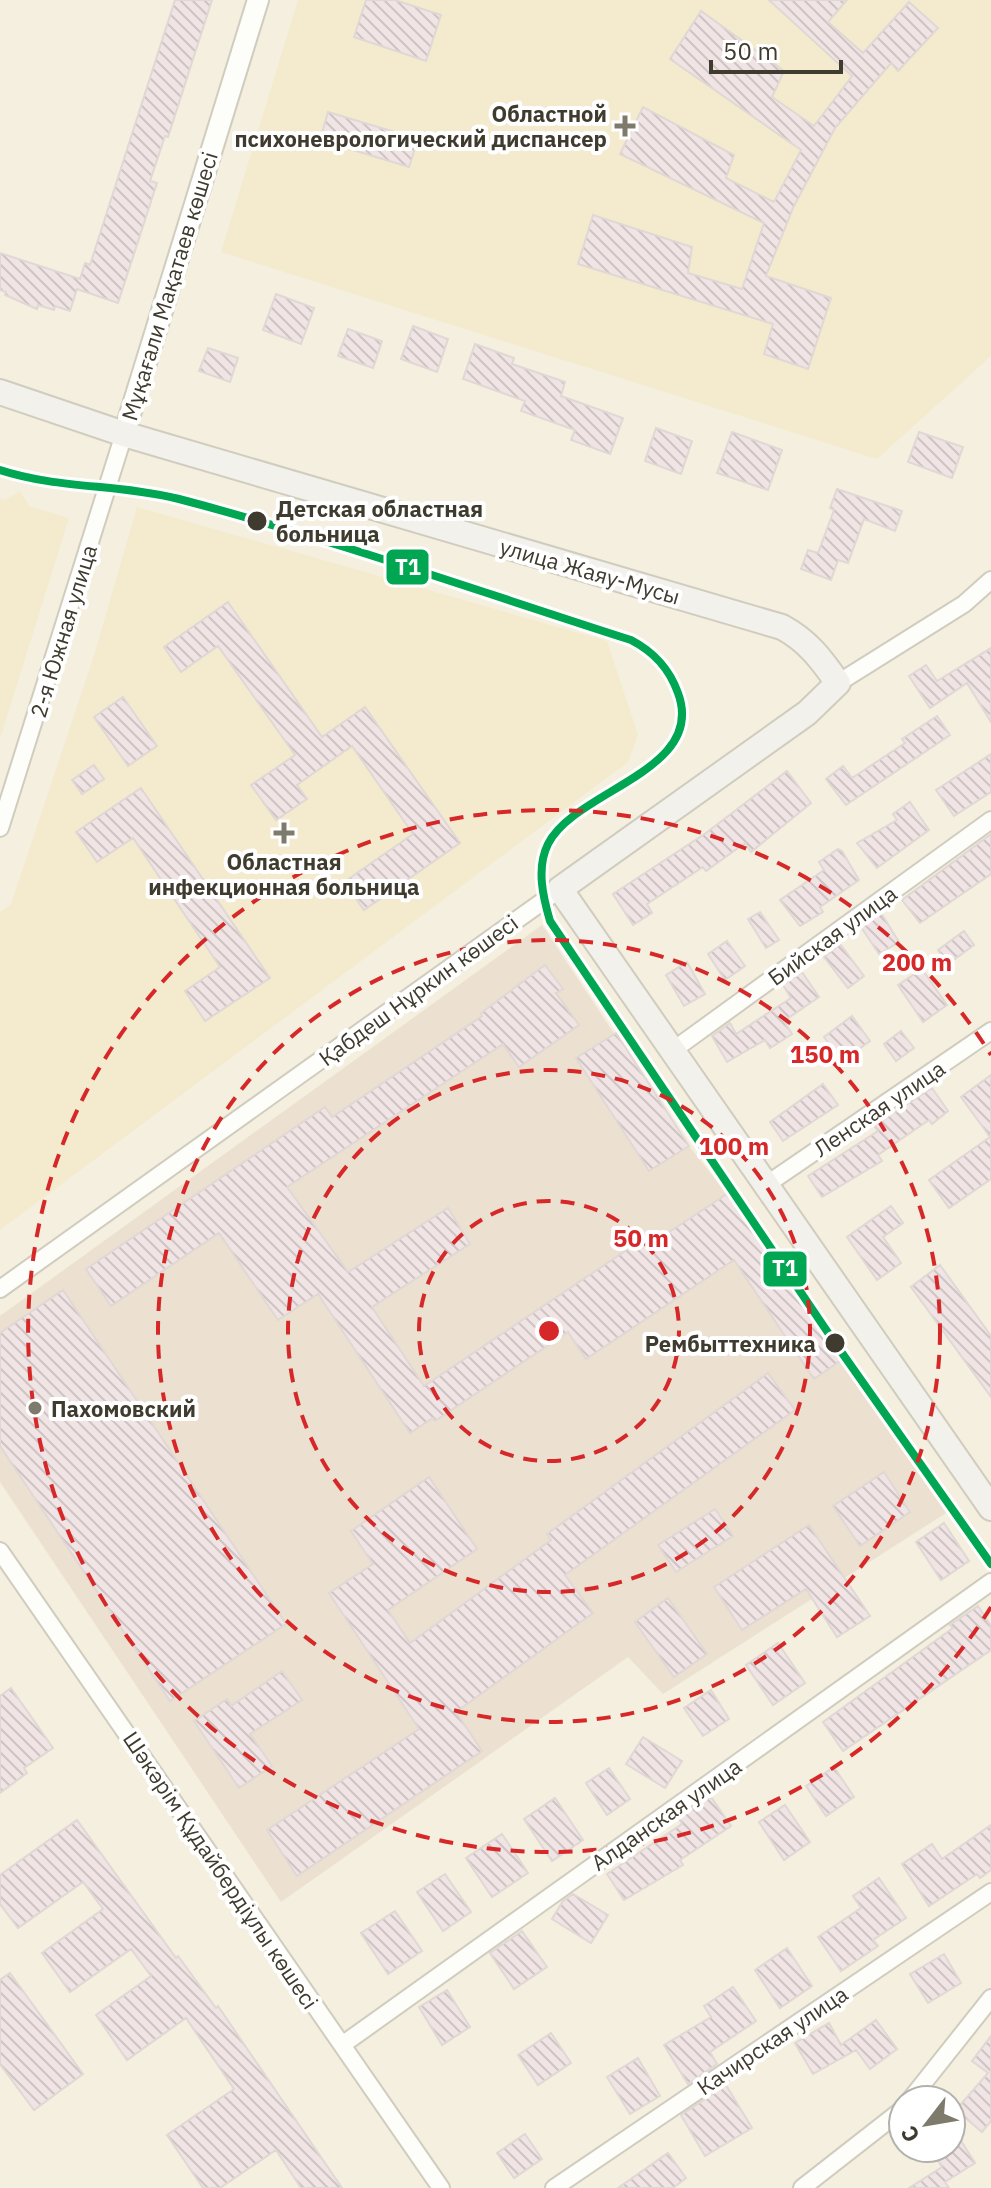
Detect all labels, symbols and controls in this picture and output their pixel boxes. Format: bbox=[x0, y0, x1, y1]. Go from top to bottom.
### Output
scale bar bbox=[711, 24, 841, 74]
text: 50 m bbox=[723, 35, 778, 67]
place label: Областной психоневрологический диспансер bbox=[234, 99, 607, 153]
marker: Областной психоневрологический диспансер bbox=[614, 115, 636, 137]
street label: Мұқағали Мақатаев көшесі bbox=[114, 148, 224, 424]
place label: Детская областная больница bbox=[276, 494, 483, 548]
marker: Детская областная больница bbox=[245, 509, 269, 533]
street label: улица Жаяу-Мусы bbox=[497, 531, 683, 611]
street label: 2-я Южная улица bbox=[23, 541, 103, 721]
line badge: T1 bbox=[385, 548, 430, 586]
text: T1 bbox=[395, 552, 421, 581]
marker: Областная инфекционная больница bbox=[273, 822, 295, 844]
place label: Областная инфекционная больница bbox=[148, 847, 420, 901]
street label: Бийская улица bbox=[762, 878, 902, 992]
street label: Қабдеш Нұркин көшесі bbox=[313, 908, 523, 1072]
text: 200 m bbox=[882, 946, 952, 978]
text: 150 m bbox=[790, 1038, 860, 1070]
street label: Ленская улица bbox=[808, 1053, 951, 1163]
text: 100 m bbox=[699, 1130, 769, 1162]
text: 50 m bbox=[613, 1222, 669, 1254]
line badge: T1 bbox=[762, 1250, 808, 1288]
text: T1 bbox=[772, 1253, 798, 1282]
centre of rings bbox=[535, 1317, 563, 1345]
place label: Рембыттехника bbox=[645, 1329, 816, 1358]
marker: Рембыттехника bbox=[823, 1331, 847, 1355]
place label: Пахомовский bbox=[51, 1394, 196, 1423]
marker: Пахомовский bbox=[26, 1399, 44, 1417]
street label: Шәкәрім Құдайбердіұлы көшесі bbox=[117, 1725, 325, 2015]
street label: Алданская улица bbox=[585, 1751, 747, 1877]
street label: Качирская улица bbox=[691, 1979, 853, 2101]
north arrow bbox=[887, 2084, 967, 2164]
text: С bbox=[893, 2121, 926, 2148]

